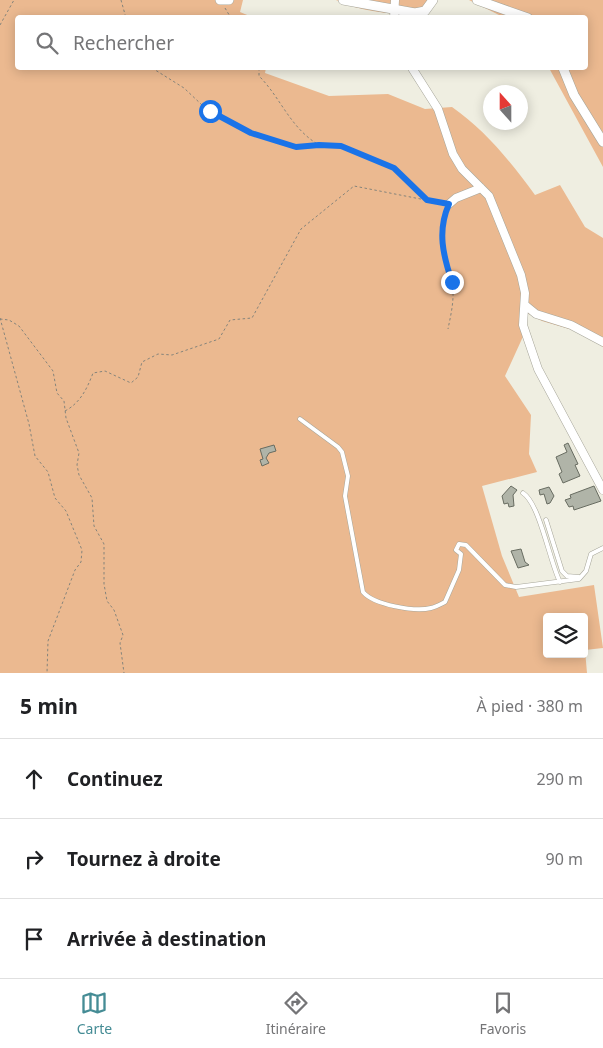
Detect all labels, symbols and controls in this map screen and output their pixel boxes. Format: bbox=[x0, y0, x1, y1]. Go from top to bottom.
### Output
search box bbox=[15, 15, 588, 70]
icon: search bbox=[33, 29, 61, 57]
text: Rechercher bbox=[73, 30, 174, 56]
north arrow bbox=[483, 85, 528, 130]
route start bbox=[199, 100, 222, 123]
route end bbox=[441, 271, 464, 294]
map controls bbox=[543, 613, 588, 658]
button: layers bbox=[543, 613, 588, 658]
text: 5 min bbox=[20, 692, 78, 720]
text: À pied · 380 m bbox=[477, 695, 583, 717]
icon: ahead bbox=[20, 765, 48, 793]
text: Continuez bbox=[67, 766, 163, 792]
text: 290 m bbox=[536, 768, 583, 790]
icon: right bbox=[20, 845, 48, 873]
text: Tournez à droite bbox=[67, 846, 221, 872]
text: 90 m bbox=[546, 848, 583, 870]
icon: arrive bbox=[20, 925, 48, 953]
text: Arrivée à destination bbox=[67, 926, 266, 952]
tab: Carte bbox=[77, 989, 112, 1038]
tab: Itinéraire bbox=[266, 989, 326, 1038]
tab: Favoris bbox=[479, 989, 526, 1038]

